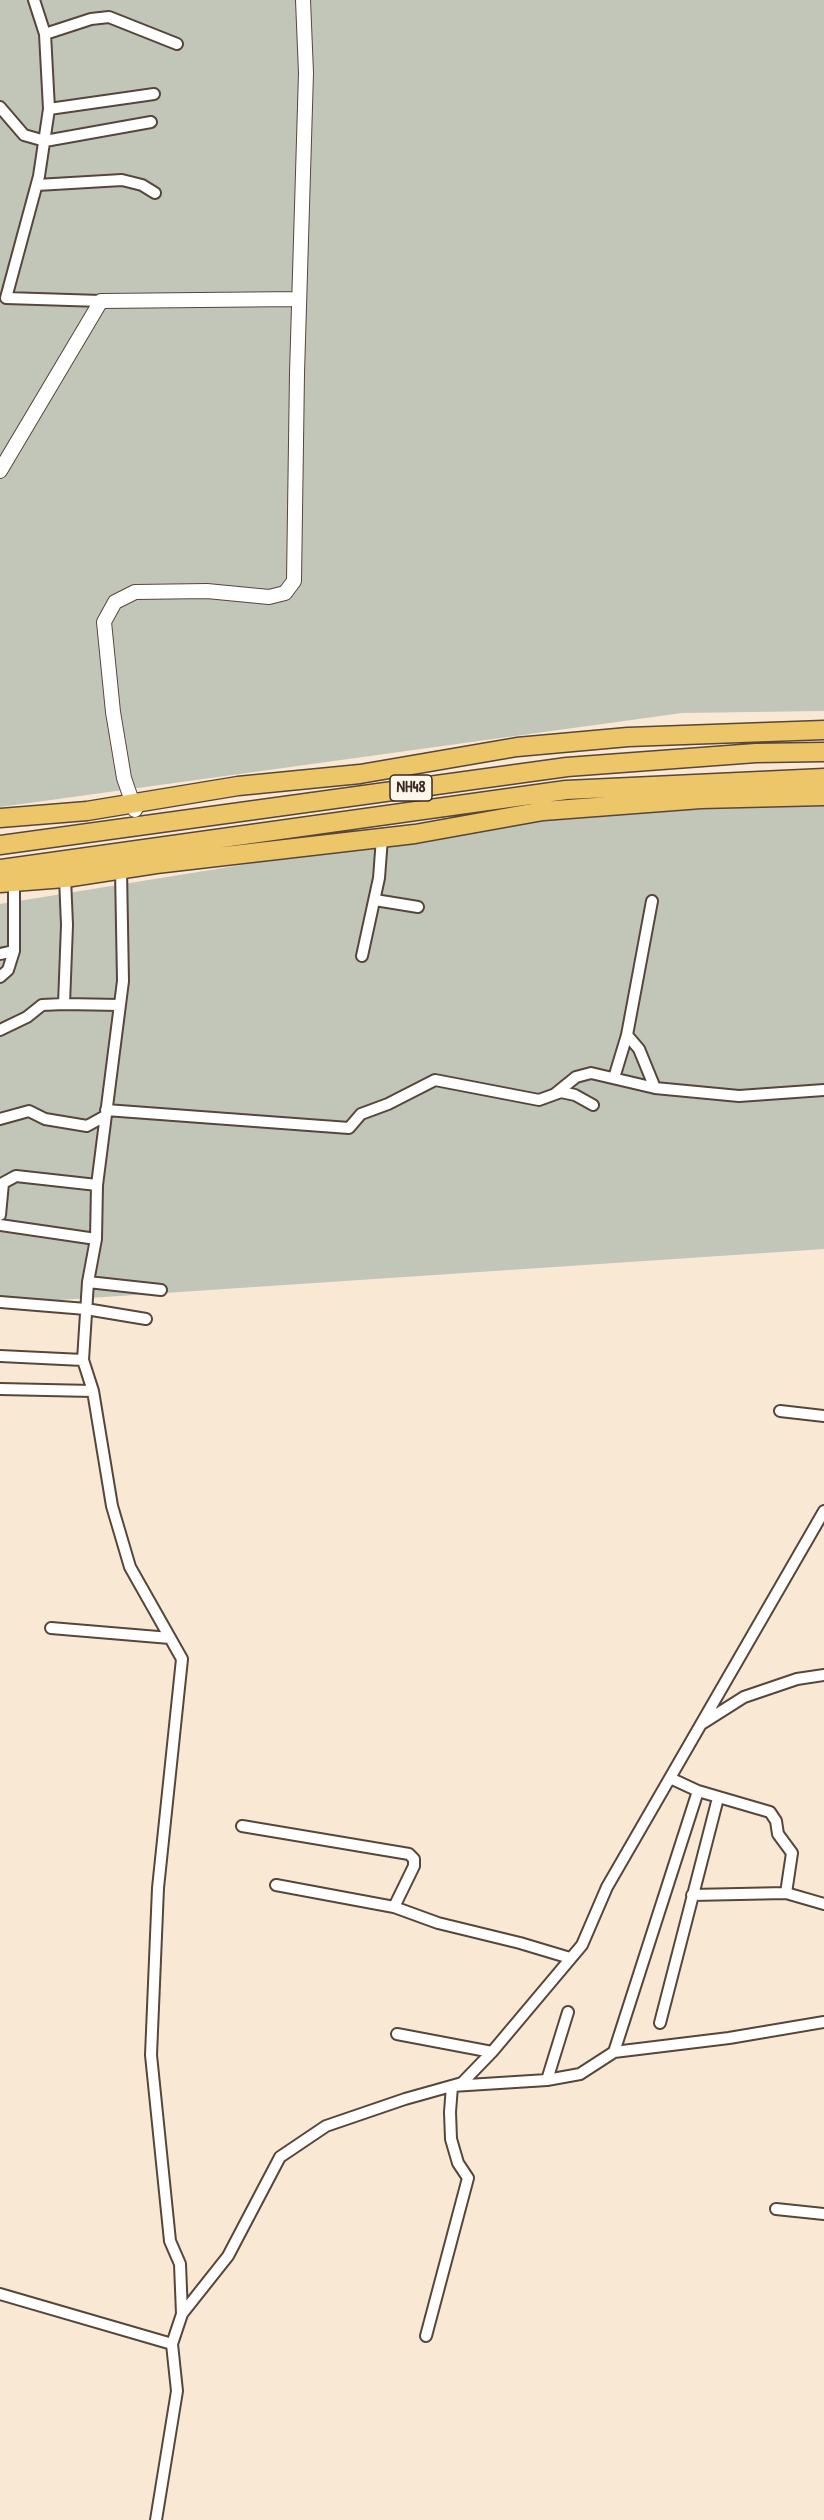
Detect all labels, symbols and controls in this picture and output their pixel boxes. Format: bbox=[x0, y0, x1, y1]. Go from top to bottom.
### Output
road number: NH48 bbox=[390, 775, 432, 801]

